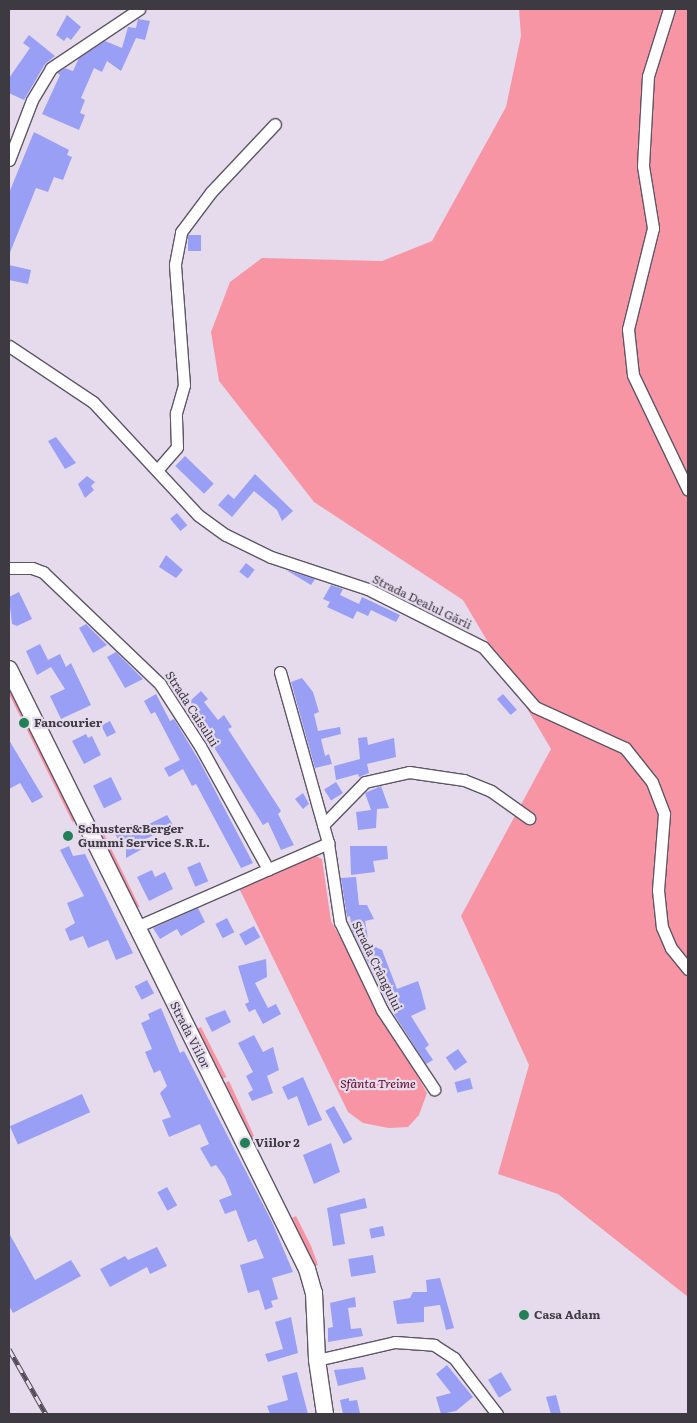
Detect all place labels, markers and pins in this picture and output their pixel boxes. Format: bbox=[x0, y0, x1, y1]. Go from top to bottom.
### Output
place label: Fancourier bbox=[34, 716, 102, 730]
marker: Fancourier bbox=[18, 717, 30, 729]
place label: Schuster&Berger Gummi Service S.R.L. bbox=[78, 822, 210, 850]
marker: Schuster&Berger Gummi Service S.R.L. bbox=[62, 830, 74, 842]
place label: Viilor 2 bbox=[255, 1136, 300, 1150]
marker: Viilor 2 bbox=[239, 1137, 251, 1149]
place label: Casa Adam bbox=[534, 1308, 600, 1322]
marker: Casa Adam bbox=[518, 1309, 530, 1321]

